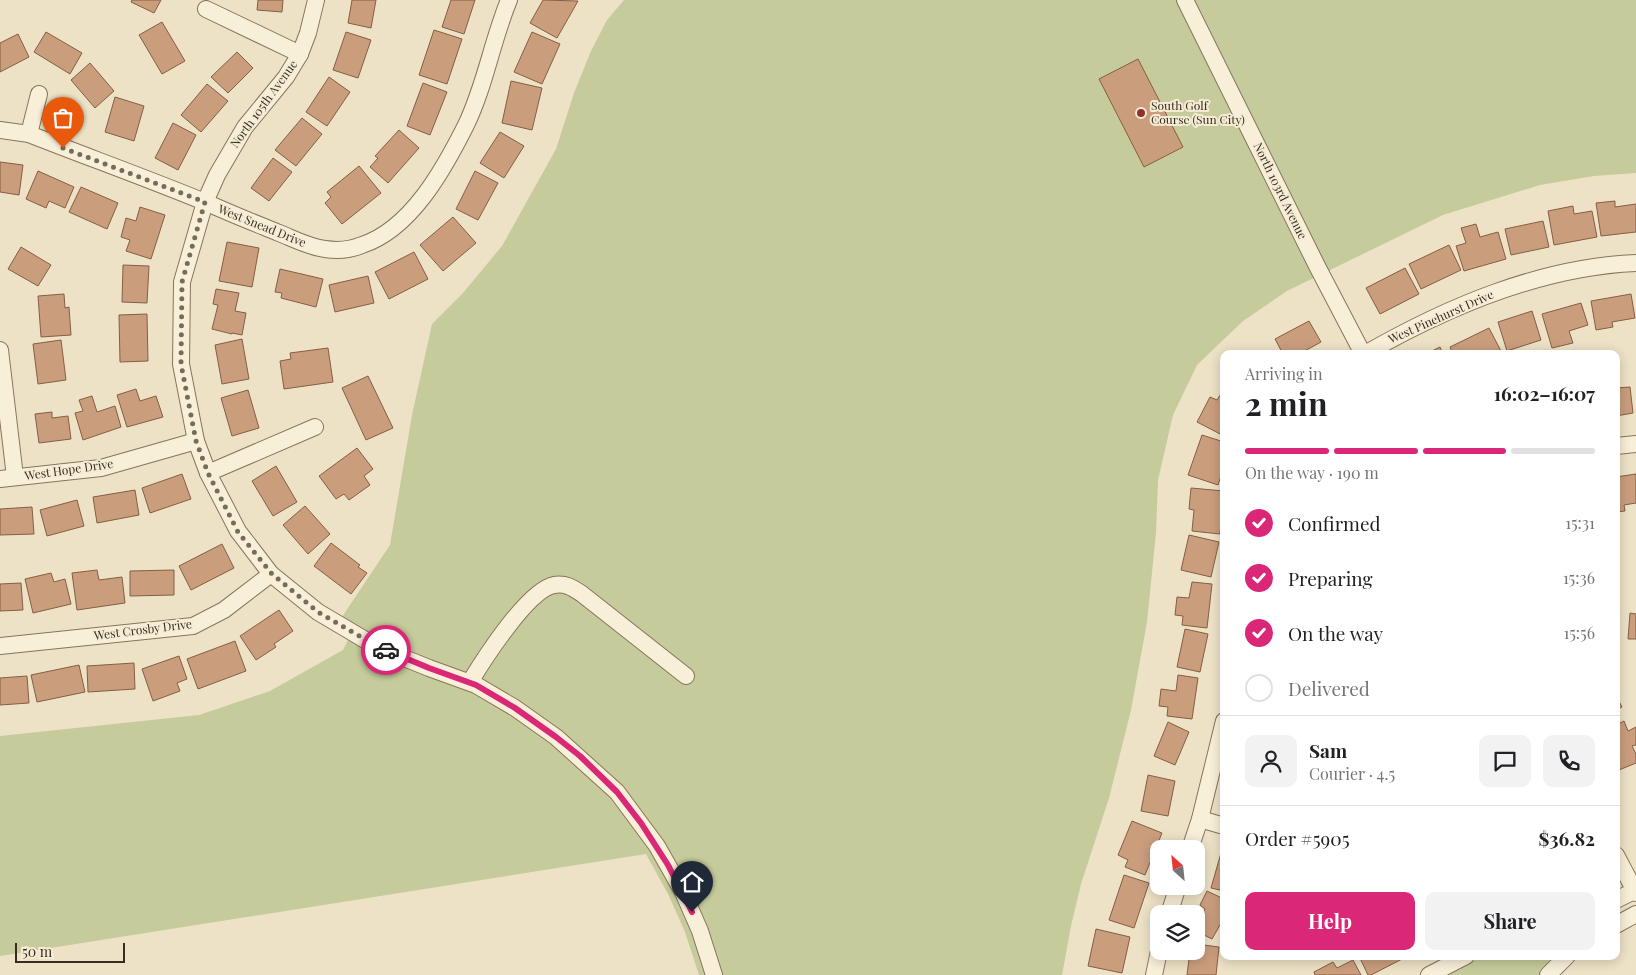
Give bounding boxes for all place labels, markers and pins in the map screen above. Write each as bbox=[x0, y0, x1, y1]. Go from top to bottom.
pin bbox=[42, 97, 84, 148]
place label: South Golf Course (Sun City) bbox=[1151, 97, 1245, 127]
marker: South Golf Course (Sun City) bbox=[1135, 107, 1147, 119]
pin bbox=[671, 861, 713, 912]

